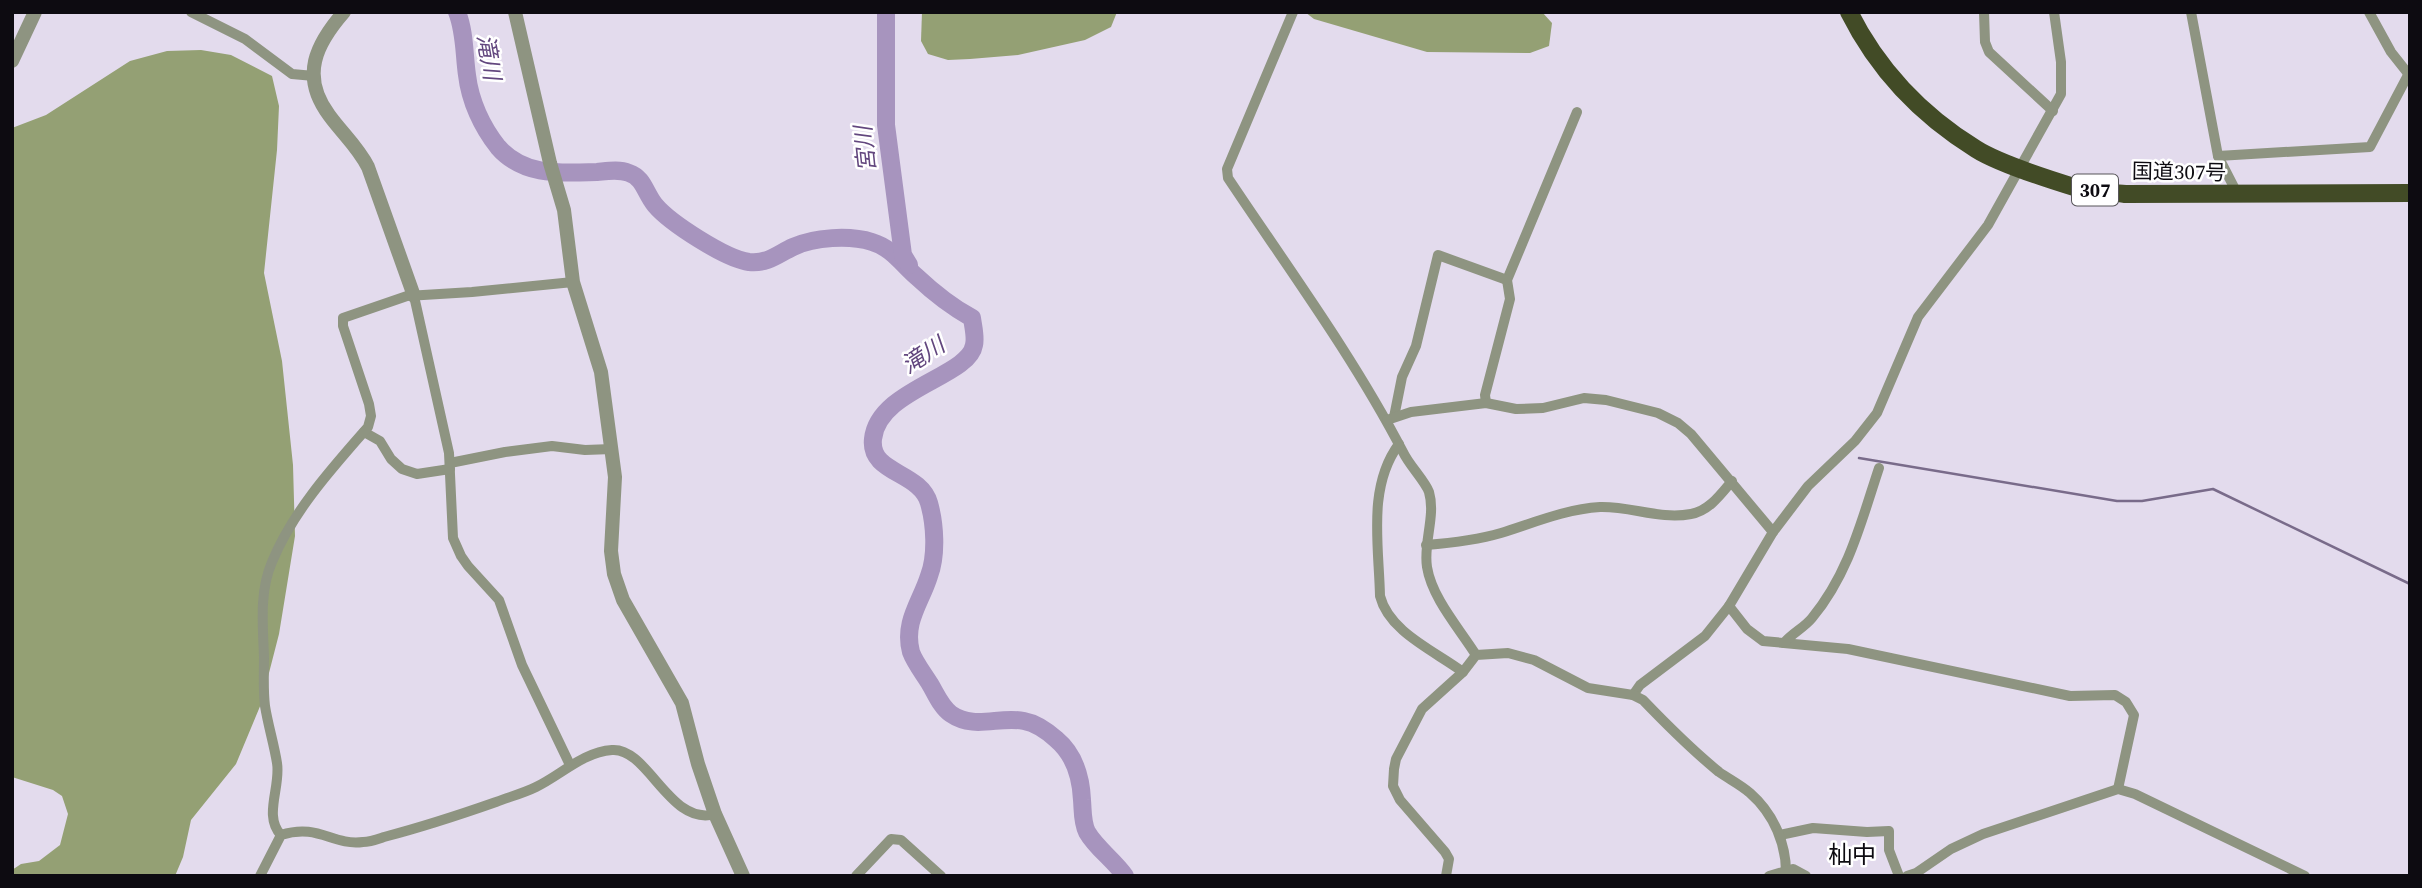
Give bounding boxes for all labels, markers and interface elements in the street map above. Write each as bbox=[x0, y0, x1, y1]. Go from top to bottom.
water label: 滝川 bbox=[469, 32, 509, 85]
water label: 宮川 bbox=[846, 121, 883, 174]
street label: 国道307号 bbox=[2132, 156, 2227, 187]
road number: 307 bbox=[2072, 174, 2118, 206]
water label: 滝川 bbox=[895, 327, 954, 381]
district label: 杣中 bbox=[1828, 838, 1876, 871]

